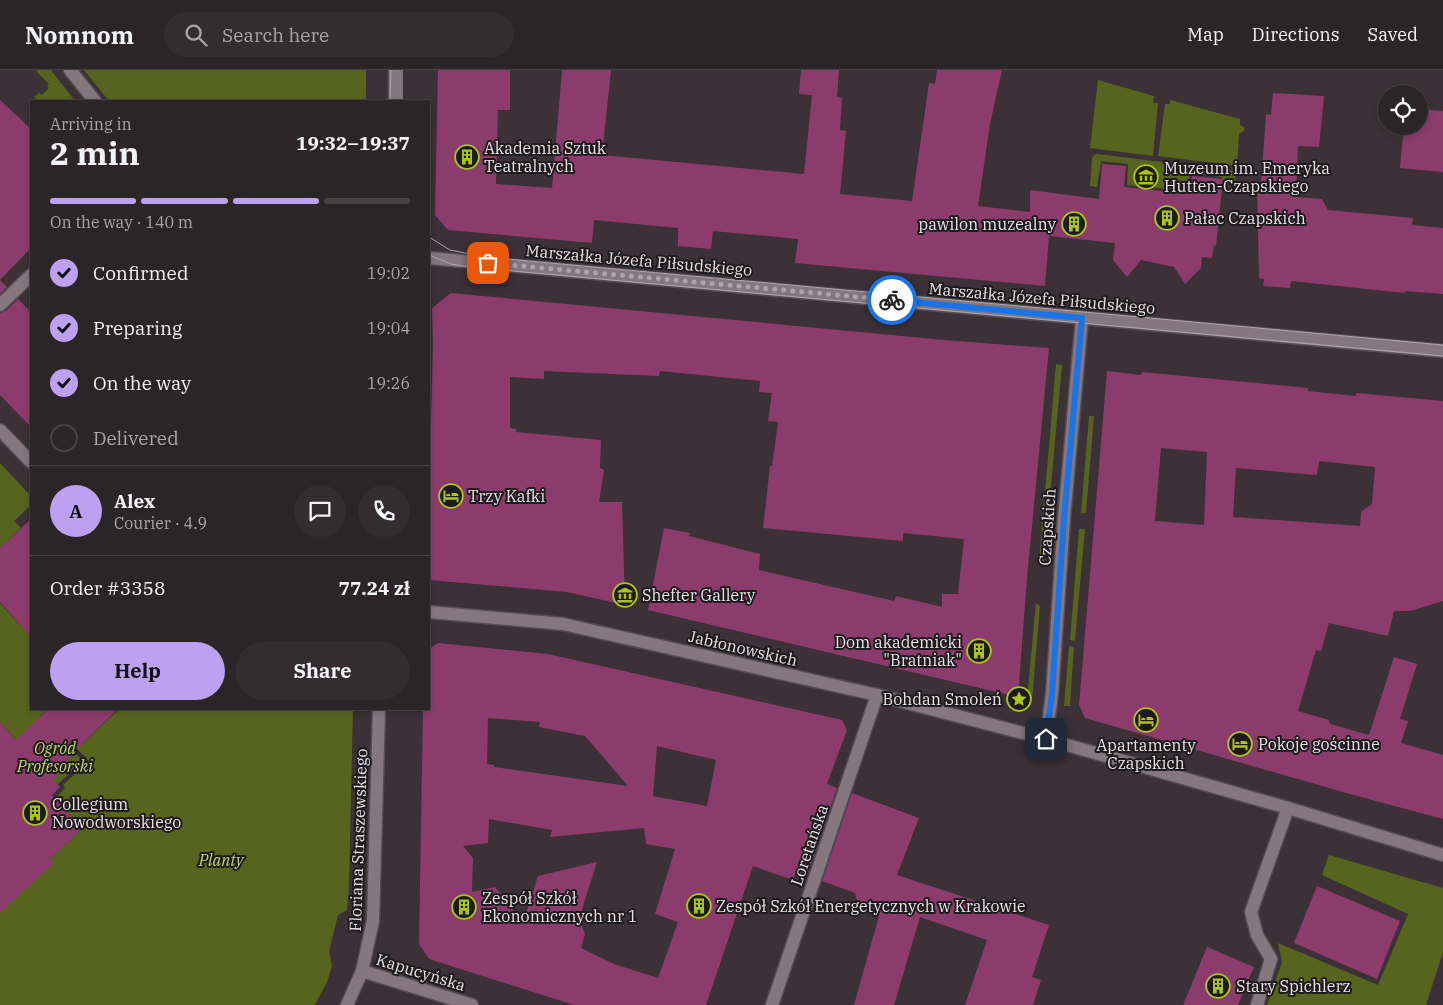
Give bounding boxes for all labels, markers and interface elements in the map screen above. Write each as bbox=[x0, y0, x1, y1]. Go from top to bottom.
search box bbox=[164, 12, 514, 57]
text: Nomnom bbox=[25, 19, 134, 51]
icon: search bbox=[182, 21, 210, 49]
text: Search here bbox=[222, 23, 329, 47]
text: Map bbox=[1187, 23, 1224, 46]
text: Directions bbox=[1252, 23, 1340, 46]
text: Saved bbox=[1368, 23, 1418, 46]
map controls bbox=[1378, 85, 1428, 135]
button: locate bbox=[1378, 85, 1428, 135]
text: Arriving in bbox=[50, 114, 132, 134]
text: 19:32–19:37 bbox=[296, 131, 410, 155]
text: 2 min bbox=[50, 132, 140, 174]
place label: Akademia Sztuk Teatralnych bbox=[484, 138, 607, 176]
building icon: Akademia Sztuk Teatralnych bbox=[454, 144, 480, 170]
place label: Muzeum im. Emeryka Hutten-Czapskiego bbox=[1164, 158, 1330, 196]
museum icon: Muzeum im. Emeryka Hutten-Czapskiego bbox=[1133, 164, 1159, 190]
building icon: Pałac Czapskich bbox=[1154, 205, 1180, 231]
place label: Pałac Czapskich bbox=[1184, 208, 1306, 228]
building icon: pawilon muzealny bbox=[1061, 211, 1087, 237]
text: On the way · 140 m bbox=[50, 212, 193, 232]
place label: pawilon muzealny bbox=[918, 214, 1056, 234]
street label: Marszałka Józefa Piłsudskiego bbox=[525, 240, 753, 280]
pin bbox=[467, 242, 509, 284]
icon: bag bbox=[474, 249, 502, 277]
icon: check bbox=[50, 259, 78, 287]
text: Confirmed bbox=[93, 261, 188, 285]
text: 19:02 bbox=[367, 263, 410, 283]
courier bbox=[867, 275, 917, 325]
street label: Marszałka Józefa Piłsudskiego bbox=[928, 278, 1156, 318]
icon: bike bbox=[878, 286, 906, 314]
icon: check bbox=[50, 314, 78, 342]
text: Preparing bbox=[93, 316, 182, 340]
text: 19:04 bbox=[367, 318, 410, 338]
icon: check bbox=[50, 369, 78, 397]
text: On the way bbox=[93, 371, 191, 395]
text: 19:26 bbox=[367, 373, 410, 393]
text: Delivered bbox=[93, 426, 179, 450]
hotel icon: Trzy Kafki bbox=[438, 483, 464, 509]
button: chat bbox=[294, 485, 346, 537]
button: phone bbox=[358, 485, 410, 537]
place label: Trzy Kafki bbox=[468, 486, 545, 506]
street label: Czapskich bbox=[1034, 488, 1060, 566]
text: Alex bbox=[114, 489, 155, 513]
text: A bbox=[69, 499, 83, 523]
text: Courier · 4.9 bbox=[114, 513, 207, 533]
text: Order #3358 bbox=[50, 576, 165, 600]
text: 77.24 zł bbox=[339, 576, 410, 600]
museum icon: Shefter Gallery bbox=[612, 582, 638, 608]
place label: Shefter Gallery bbox=[642, 585, 756, 605]
street label: Jabłonowskich bbox=[687, 626, 799, 670]
place label: Dom akademicki "Bratniak" bbox=[835, 632, 962, 670]
building icon: Dom akademicki "Bratniak" bbox=[966, 638, 992, 664]
button: Help bbox=[50, 642, 225, 700]
button: Share bbox=[235, 642, 410, 700]
place icon: Bohdan Smoleń bbox=[1006, 686, 1032, 712]
place label: Bohdan Smoleń bbox=[883, 689, 1002, 709]
hotel icon: Apartamenty Czapskich bbox=[1133, 707, 1159, 733]
pin bbox=[1025, 718, 1067, 760]
icon: home bbox=[1032, 725, 1060, 753]
hotel icon: Pokoje gościnne bbox=[1227, 731, 1253, 757]
place label: Pokoje gościnne bbox=[1258, 734, 1380, 754]
place label: Apartamenty Czapskich bbox=[1096, 735, 1196, 773]
park label: Ogród Profesorski bbox=[16, 738, 93, 776]
street label: Floriana Straszewskiego bbox=[345, 748, 371, 932]
place label: Collegium Nowodworskiego bbox=[52, 794, 181, 832]
building icon: Collegium Nowodworskiego bbox=[22, 800, 48, 826]
street label: Loretańska bbox=[786, 801, 832, 888]
park label: Planty bbox=[198, 850, 245, 870]
place label: Zespół Szkół Ekonomicznych nr 1 bbox=[482, 888, 637, 926]
building icon: Zespół Szkół Energetycznych w Krakowie bbox=[686, 893, 712, 919]
building icon: Zespół Szkół Ekonomicznych nr 1 bbox=[451, 894, 477, 920]
place label: Zespół Szkół Energetycznych w Krakowie bbox=[716, 896, 1026, 916]
street label: Kapucyńska bbox=[374, 949, 468, 995]
building icon: Stary Spichlerz bbox=[1205, 973, 1231, 999]
place label: Stary Spichlerz bbox=[1236, 976, 1351, 996]

